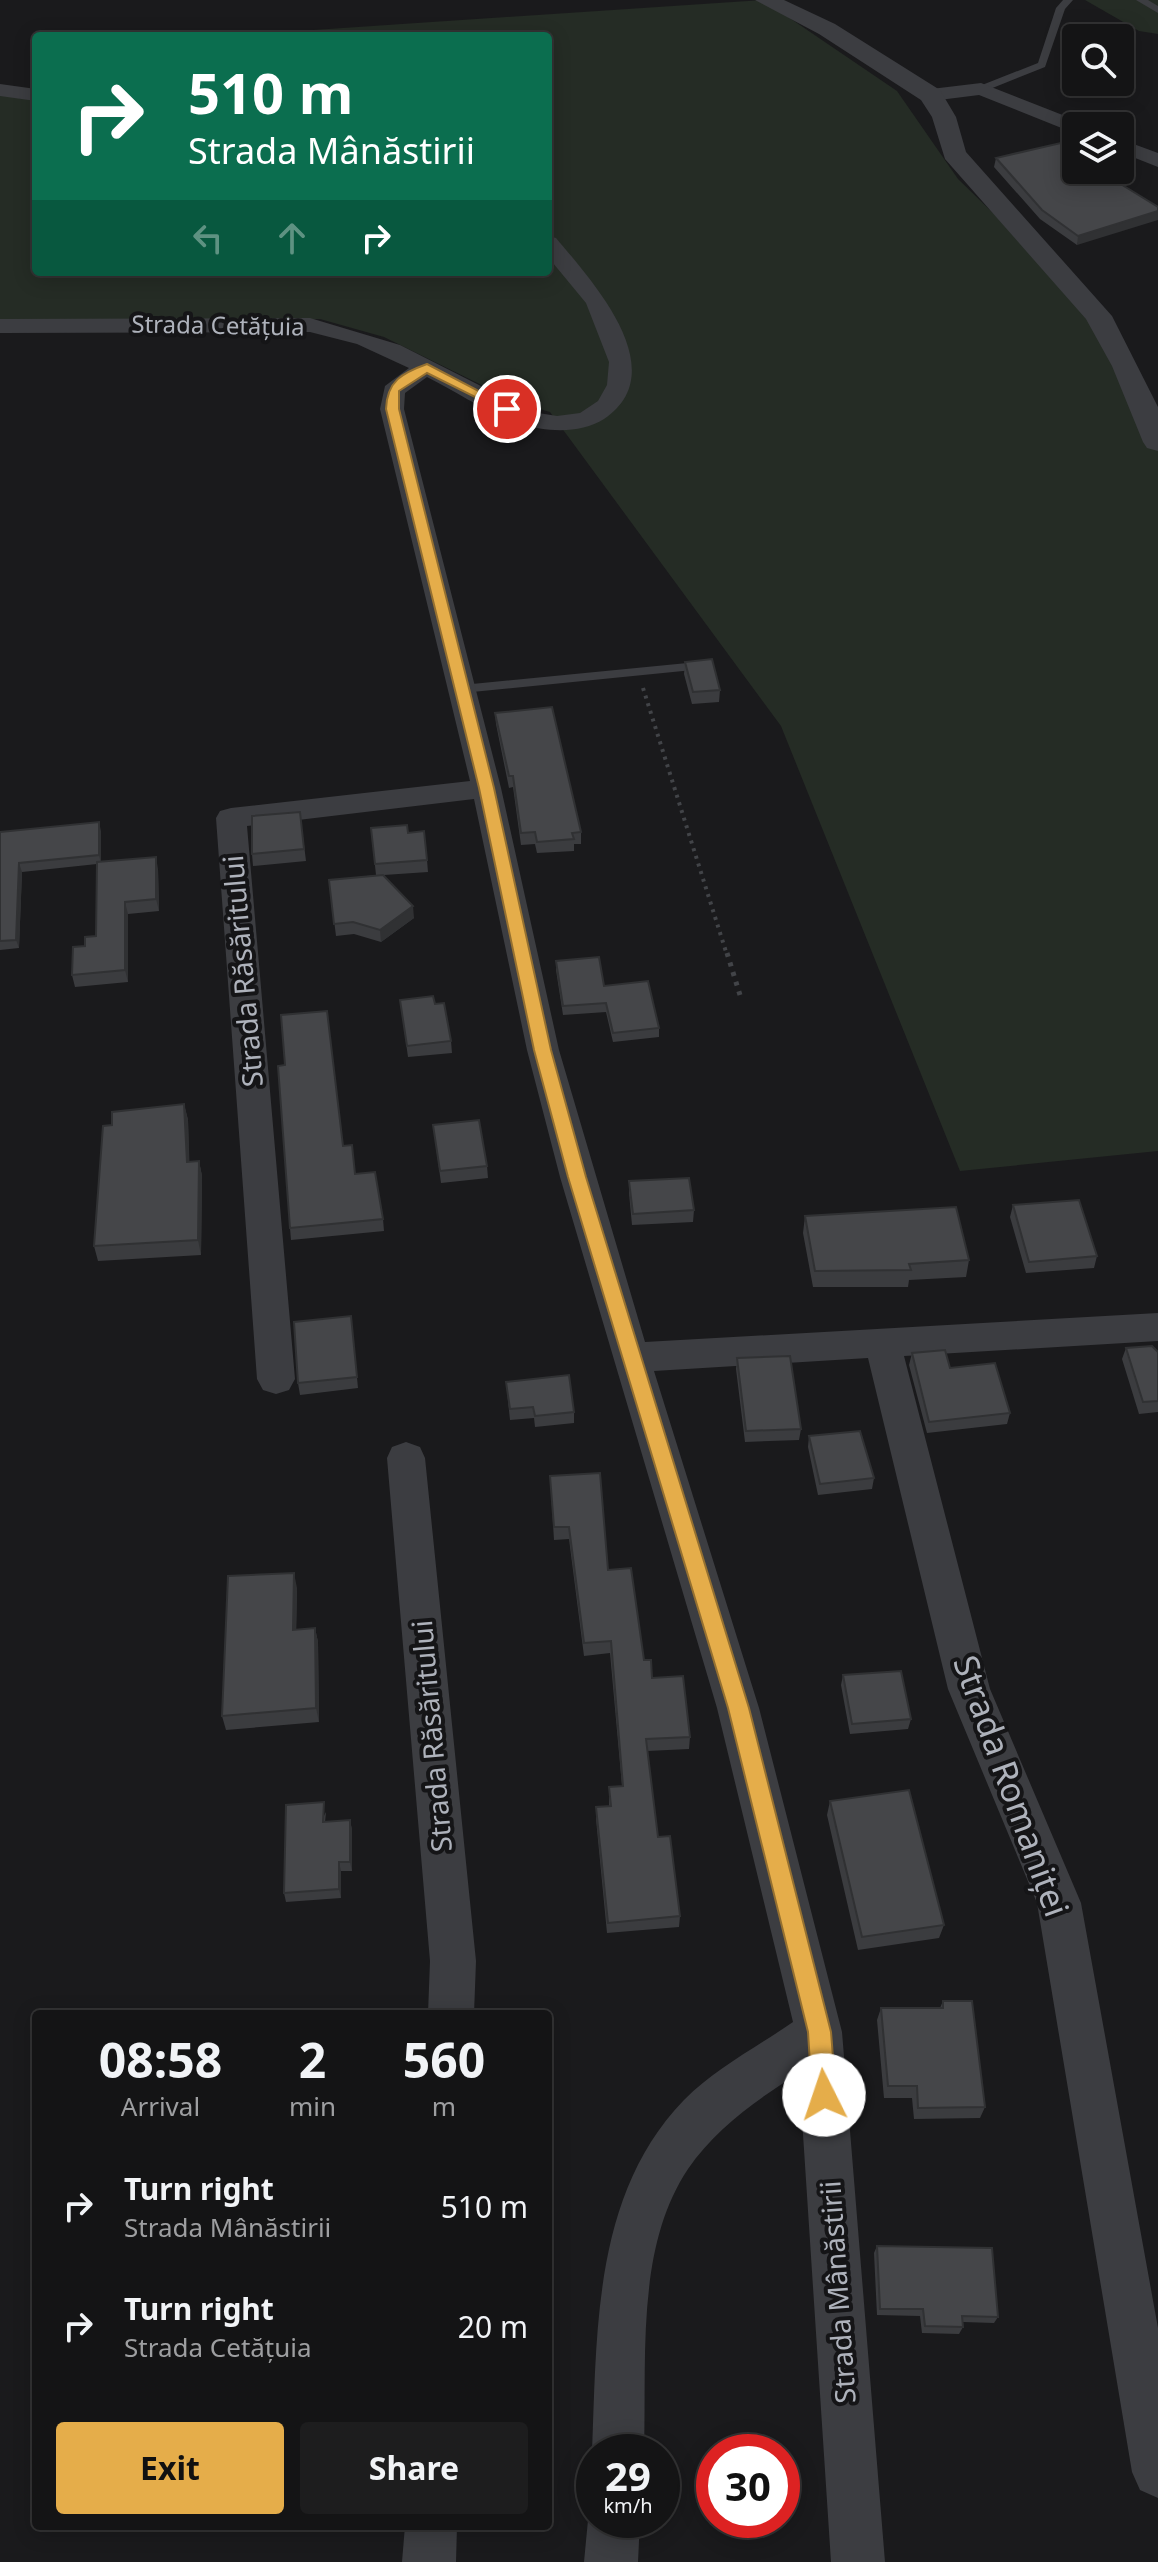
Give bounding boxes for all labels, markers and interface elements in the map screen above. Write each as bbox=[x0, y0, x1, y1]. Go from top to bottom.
map controls bbox=[1062, 24, 1134, 184]
button: search bbox=[1062, 24, 1134, 96]
text: 510 m bbox=[188, 54, 353, 130]
icon: right bbox=[56, 64, 160, 168]
button: layers bbox=[1062, 112, 1134, 184]
text: Strada Mânăstirii bbox=[188, 126, 475, 175]
icon: left bbox=[186, 216, 230, 260]
icon: ahead bbox=[270, 216, 314, 260]
icon: right bbox=[354, 216, 398, 260]
street label: Strada Cetățuia bbox=[131, 306, 305, 343]
pin bbox=[473, 375, 541, 443]
icon: arrive bbox=[485, 387, 529, 431]
street label: Strada Răsăritului bbox=[213, 854, 271, 1089]
street label: Strada Răsăritului bbox=[402, 1619, 460, 1854]
street label: Strada Romaniței bbox=[943, 1649, 1081, 1923]
text: 08:58 bbox=[99, 2027, 222, 2092]
text: 2 bbox=[299, 2027, 326, 2092]
text: 560 bbox=[403, 2027, 485, 2092]
position arrow bbox=[782, 2053, 866, 2137]
text: Arrival bbox=[121, 2088, 200, 2124]
text: min bbox=[289, 2088, 336, 2124]
text: m bbox=[432, 2088, 456, 2124]
text: Turn right bbox=[124, 2168, 274, 2209]
street label: Strada Mânăstirii bbox=[810, 2179, 864, 2405]
icon: right bbox=[56, 2184, 100, 2228]
text: 510 m bbox=[441, 2186, 528, 2227]
text: Strada Mânăstirii bbox=[124, 2209, 331, 2245]
text: Turn right bbox=[124, 2288, 274, 2329]
icon: right bbox=[56, 2304, 100, 2348]
text: 20 m bbox=[458, 2306, 528, 2347]
text: Strada Cetățuia bbox=[124, 2329, 312, 2365]
button: Exit bbox=[56, 2422, 284, 2514]
button: Share bbox=[300, 2422, 528, 2514]
speed limit sign: 30 bbox=[696, 2434, 800, 2538]
text: 29 bbox=[605, 2448, 651, 2503]
text: km/h bbox=[603, 2492, 653, 2519]

